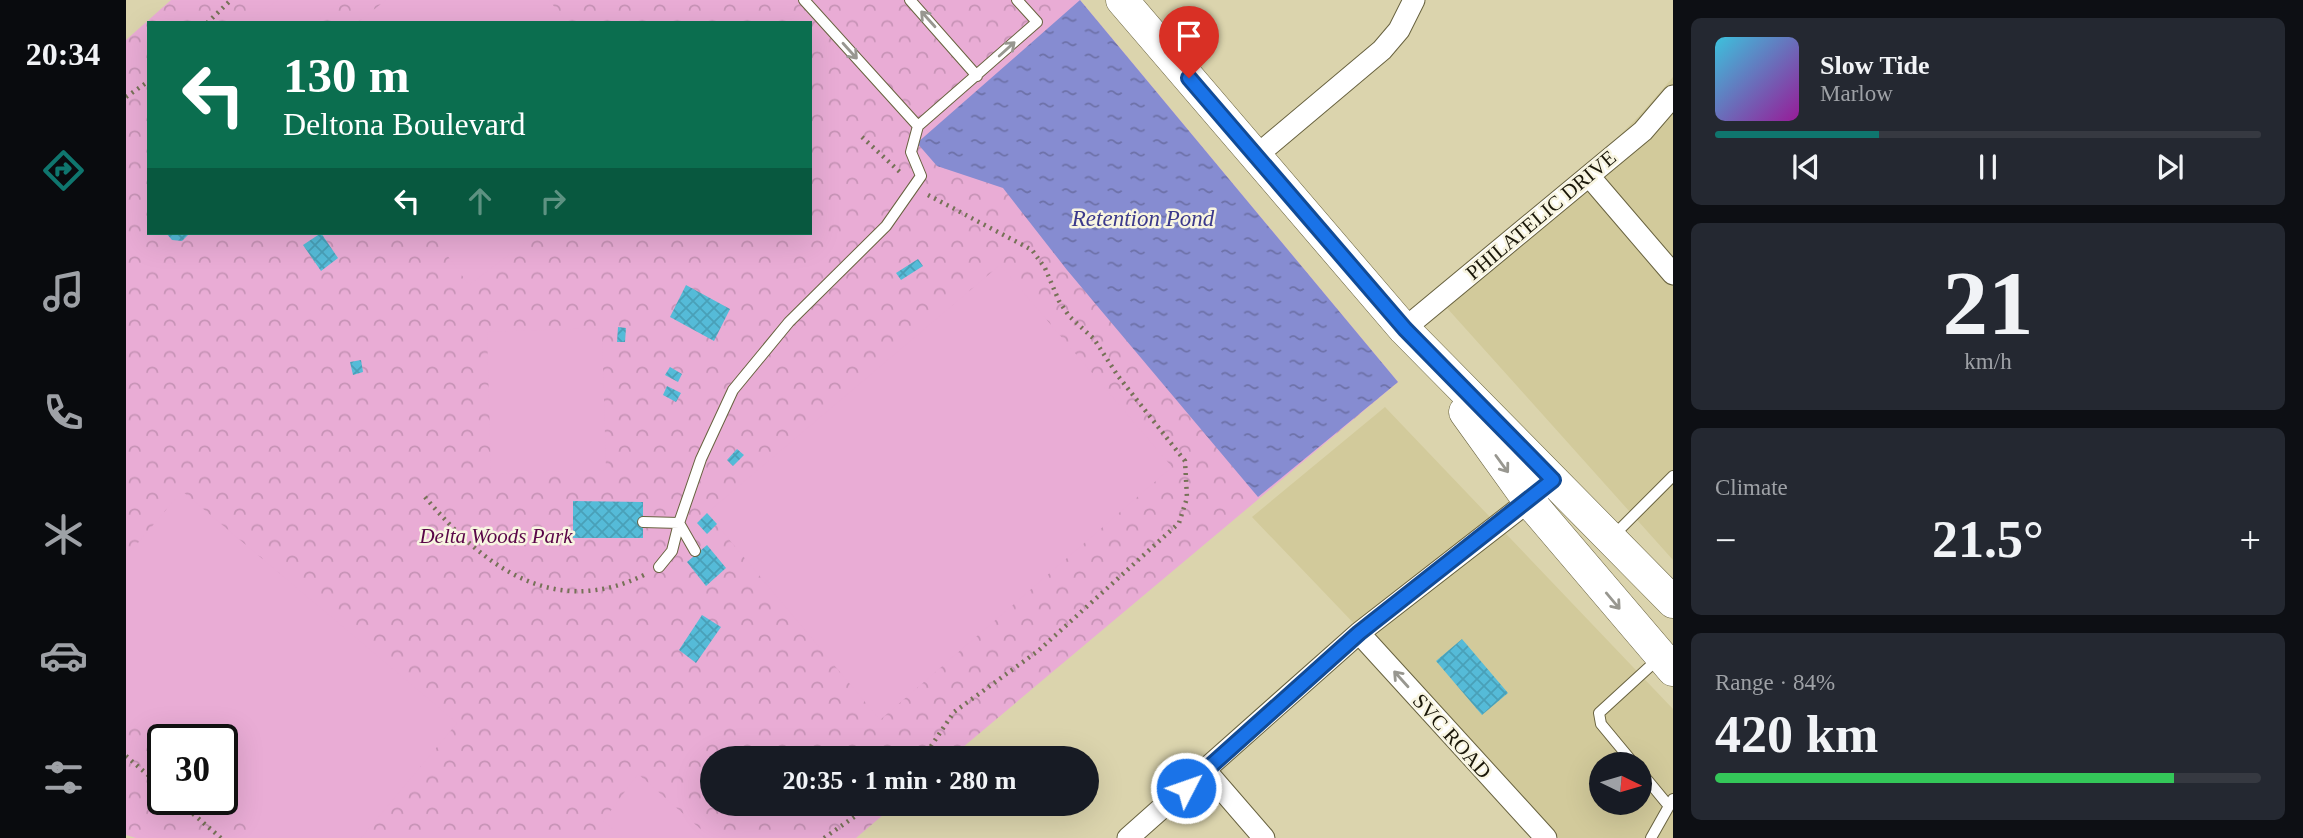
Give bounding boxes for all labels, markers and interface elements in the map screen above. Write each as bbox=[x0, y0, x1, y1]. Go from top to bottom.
pin bbox=[1159, 6, 1219, 78]
one-way arrow bbox=[920, 11, 936, 29]
icon: arrive bbox=[1170, 17, 1208, 55]
text: 20:34 bbox=[26, 36, 100, 72]
one-way arrow bbox=[841, 41, 857, 59]
one-way arrow bbox=[998, 41, 1016, 57]
text: 130 m bbox=[283, 48, 410, 103]
icon: left bbox=[168, 49, 259, 140]
text: Slow Tide bbox=[1820, 51, 1930, 80]
text: Marlow bbox=[1820, 81, 1893, 106]
text: Deltona Boulevard bbox=[283, 106, 526, 142]
street label: PHILATELIC DRIVE bbox=[1461, 145, 1621, 285]
icon: directions bbox=[39, 146, 88, 195]
icon: previous bbox=[1787, 148, 1825, 186]
icon: pause bbox=[1969, 148, 2007, 186]
icon: next bbox=[2151, 148, 2189, 186]
icon: left bbox=[388, 182, 426, 220]
icon: ahead bbox=[461, 182, 499, 220]
icon: right bbox=[534, 182, 572, 220]
water label: Retention Pond bbox=[1071, 206, 1215, 231]
text: 21 bbox=[1943, 253, 2034, 354]
icon: music bbox=[39, 267, 88, 316]
text: km/h bbox=[1964, 349, 2012, 374]
icon: phone bbox=[39, 388, 88, 437]
one-way arrow bbox=[1495, 454, 1509, 473]
text: Climate bbox=[1715, 475, 1788, 500]
icon: climate bbox=[39, 510, 88, 559]
text: 21.5° bbox=[1932, 511, 2044, 568]
text: − bbox=[1715, 519, 1736, 561]
text: + bbox=[2240, 519, 2261, 561]
park label: Delta Woods Park bbox=[418, 524, 573, 548]
one-way arrow bbox=[1605, 592, 1621, 610]
icon: car bbox=[39, 631, 88, 680]
text: Range · 84% bbox=[1715, 670, 1835, 695]
one-way arrow bbox=[1392, 671, 1409, 688]
street label: SVC ROAD bbox=[1408, 689, 1496, 783]
text: 420 km bbox=[1715, 706, 1878, 763]
speed limit sign: 30 bbox=[147, 724, 238, 815]
position arrow bbox=[1149, 751, 1223, 825]
north arrow bbox=[1589, 752, 1652, 816]
map controls bbox=[1589, 752, 1652, 815]
icon: filters bbox=[39, 753, 88, 802]
text: 20:35 · 1 min · 280 m bbox=[783, 766, 1017, 795]

